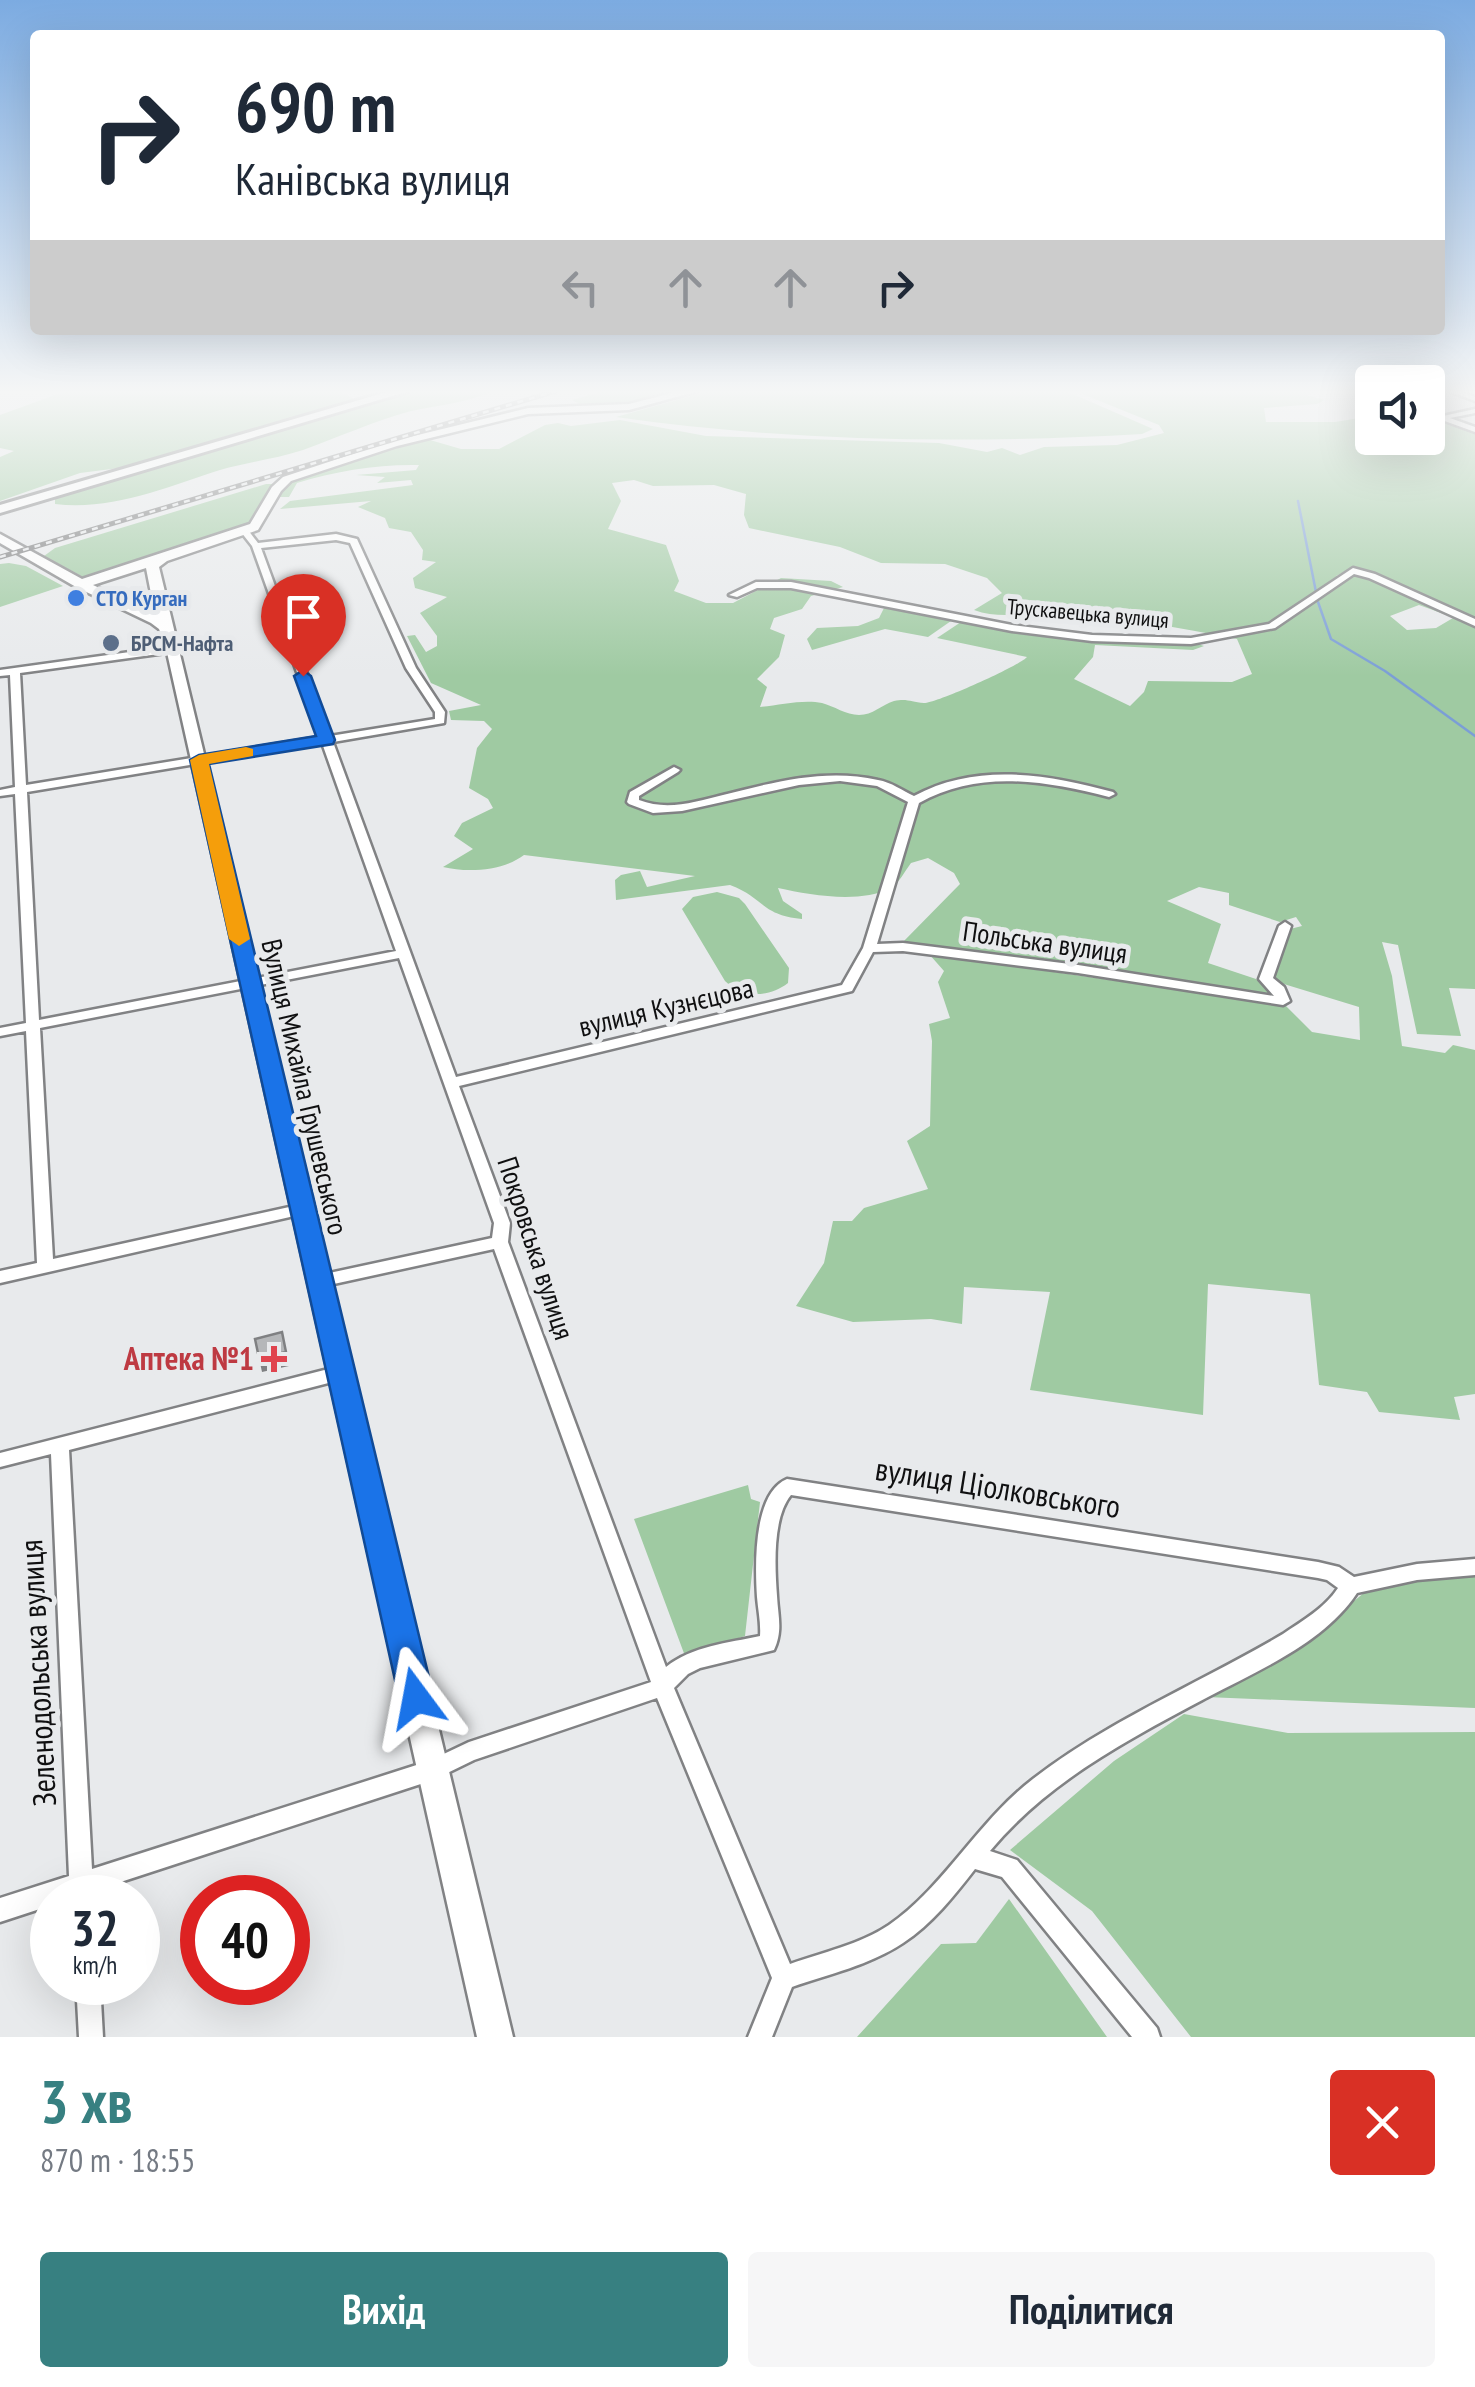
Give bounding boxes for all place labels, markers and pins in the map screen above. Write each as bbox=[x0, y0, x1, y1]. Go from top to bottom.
pin bbox=[261, 574, 346, 677]
place label: СТО Курган bbox=[96, 584, 187, 612]
marker: СТО Курган bbox=[65, 587, 87, 609]
place label: БРСМ-Нафта bbox=[131, 629, 233, 657]
marker: БРСМ-Нафта bbox=[100, 632, 122, 654]
place label: Аптека №1 bbox=[123, 1337, 254, 1379]
marker: Аптека №1 bbox=[263, 1348, 285, 1370]

